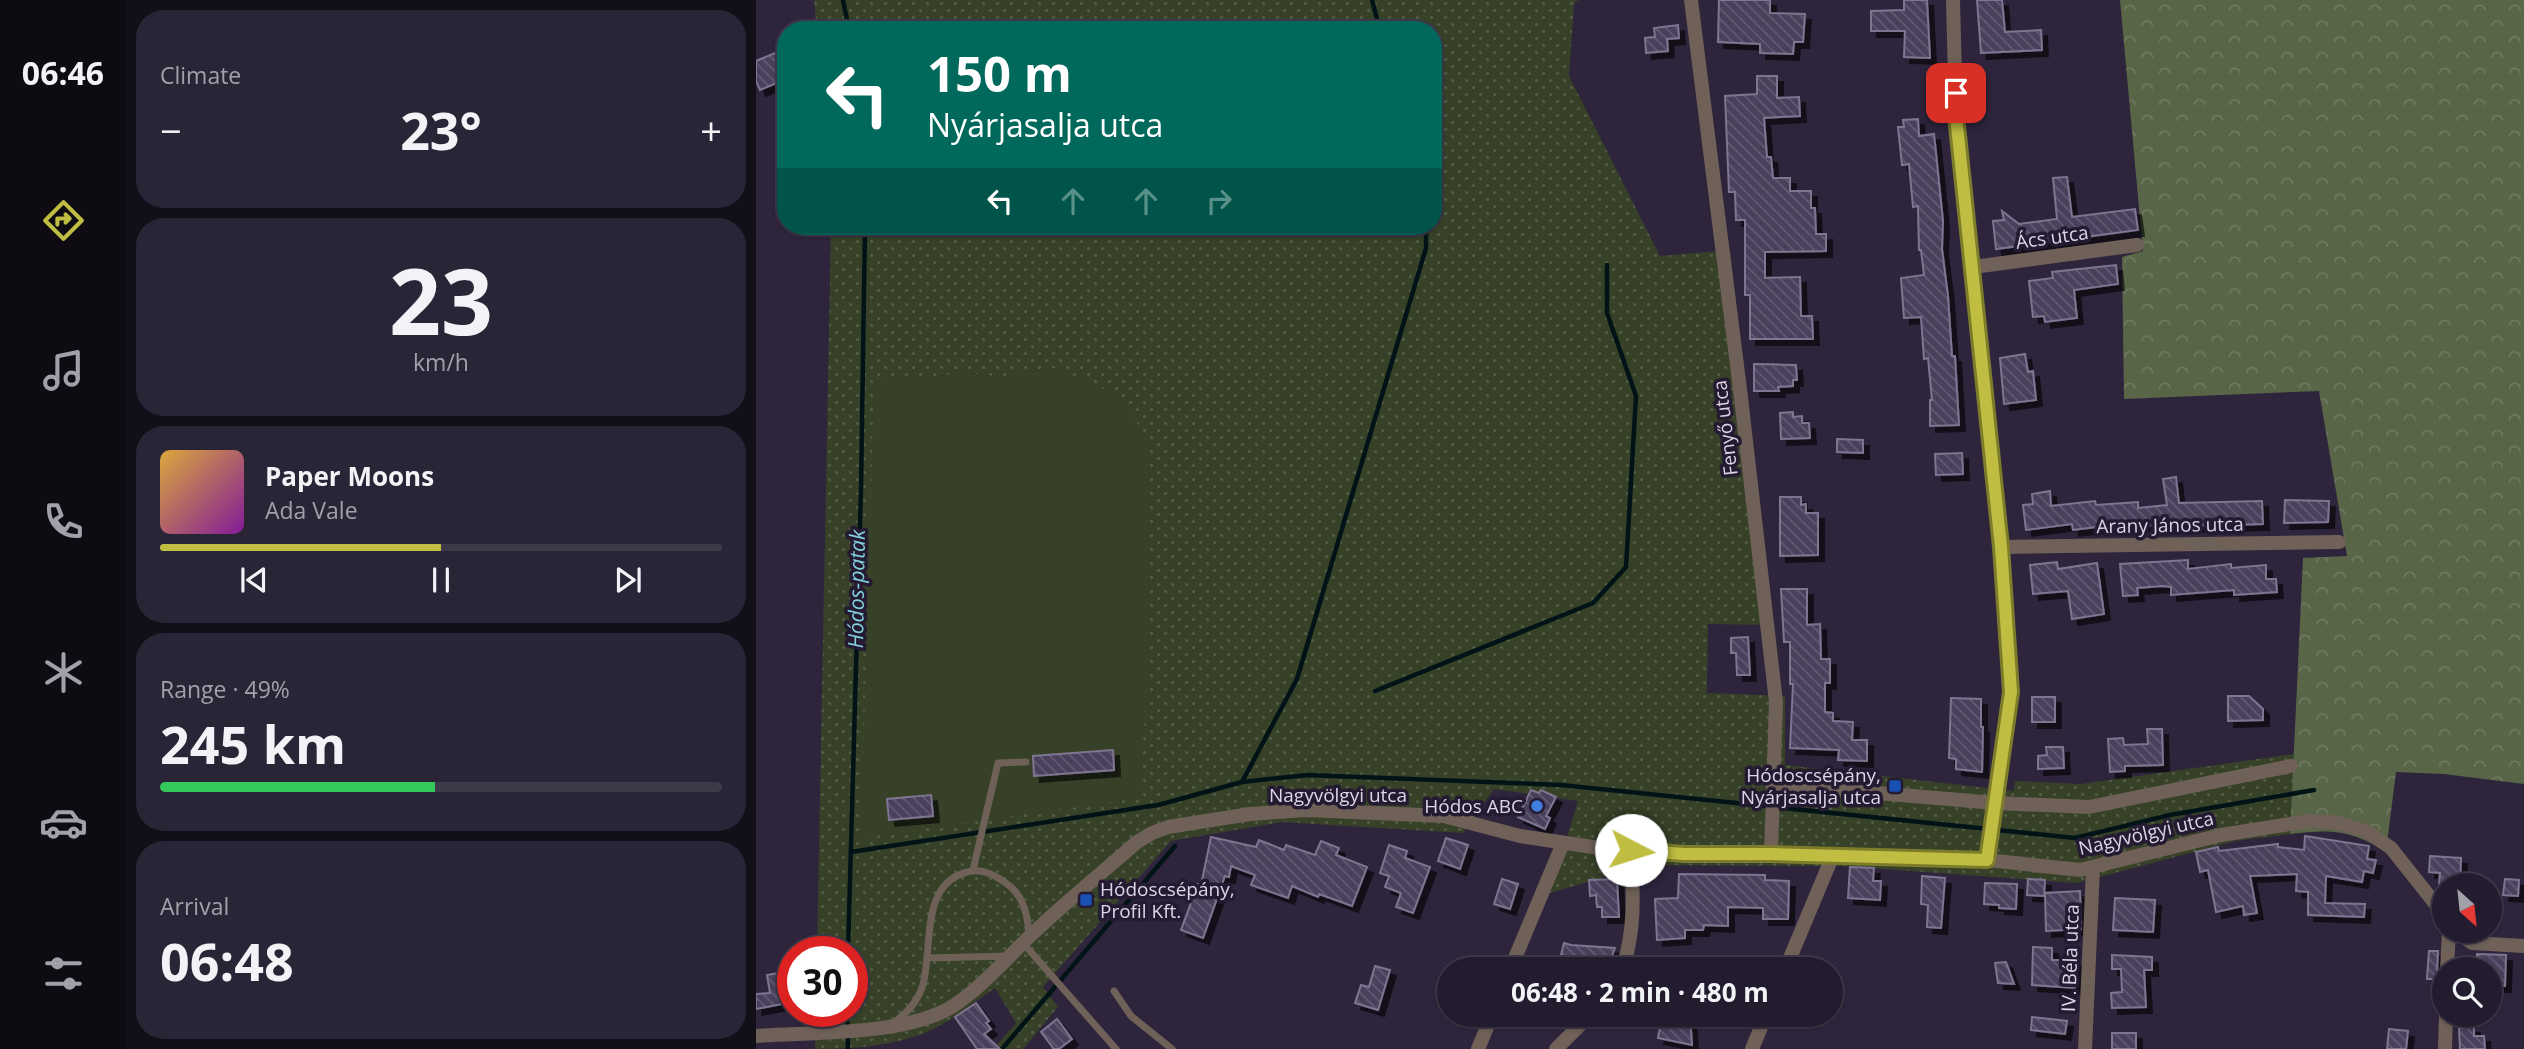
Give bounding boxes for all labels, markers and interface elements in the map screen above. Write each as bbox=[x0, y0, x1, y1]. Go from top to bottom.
text: 150 m bbox=[927, 40, 1072, 106]
icon: left bbox=[812, 49, 903, 140]
text: 06:46 bbox=[22, 51, 104, 94]
text: Climate bbox=[160, 59, 241, 91]
pin bbox=[1926, 63, 1986, 123]
icon: arrive bbox=[1937, 74, 1975, 112]
text: 23° bbox=[400, 94, 482, 165]
text: Nyárjasalja utca bbox=[927, 103, 1163, 146]
text: − bbox=[160, 104, 182, 156]
text: + bbox=[700, 104, 722, 156]
icon: left bbox=[981, 182, 1019, 220]
icon: ahead bbox=[1054, 182, 1092, 220]
icon: ahead bbox=[1127, 182, 1165, 220]
icon: right bbox=[1200, 182, 1238, 220]
icon: directions bbox=[39, 196, 88, 245]
street label: Ács utca bbox=[2014, 219, 2090, 255]
text: 23 bbox=[389, 238, 493, 362]
icon: music bbox=[39, 346, 88, 395]
text: km/h bbox=[413, 346, 469, 378]
street label: Fenyő utca bbox=[1706, 379, 1744, 477]
text: Paper Moons bbox=[265, 458, 434, 494]
text: Ada Vale bbox=[265, 494, 358, 526]
icon: phone bbox=[39, 497, 88, 546]
street label: Arany János utca bbox=[2096, 511, 2244, 539]
water label: Hódos-patak bbox=[841, 529, 871, 649]
icon: previous bbox=[235, 561, 273, 599]
icon: pause bbox=[422, 561, 460, 599]
icon: next bbox=[609, 561, 647, 599]
icon: climate bbox=[39, 648, 88, 697]
text: Range · 49% bbox=[160, 673, 290, 705]
text: 245 km bbox=[160, 708, 346, 779]
place label: Hódoscsépány, Nyárjasalja utca bbox=[1741, 762, 1881, 810]
marker: Hódoscsépány, Nyárjasalja utca bbox=[1887, 778, 1903, 794]
street label: Nagyvölgyi utca bbox=[1269, 782, 1407, 808]
place label: Hódos ABC bbox=[1424, 793, 1523, 819]
icon: car bbox=[39, 798, 88, 847]
marker: Hódos ABC bbox=[1529, 798, 1545, 814]
street label: Nagyvölgyi utca bbox=[2076, 805, 2216, 861]
position arrow bbox=[1594, 813, 1668, 887]
north arrow bbox=[2432, 873, 2502, 943]
map controls bbox=[2432, 873, 2502, 1027]
place label: Hódoscsépány, Profil Kft. bbox=[1100, 876, 1235, 924]
text: Arrival bbox=[160, 890, 229, 922]
marker: Hódoscsépány, Profil Kft. bbox=[1078, 892, 1094, 908]
street label: IV. Béla utca bbox=[2055, 904, 2085, 1012]
text: 06:48 bbox=[160, 925, 294, 996]
speed limit sign: 30 bbox=[777, 936, 868, 1027]
icon: filters bbox=[39, 949, 88, 998]
button: search bbox=[2432, 957, 2502, 1027]
text: 06:48 · 2 min · 480 m bbox=[1511, 974, 1769, 1010]

